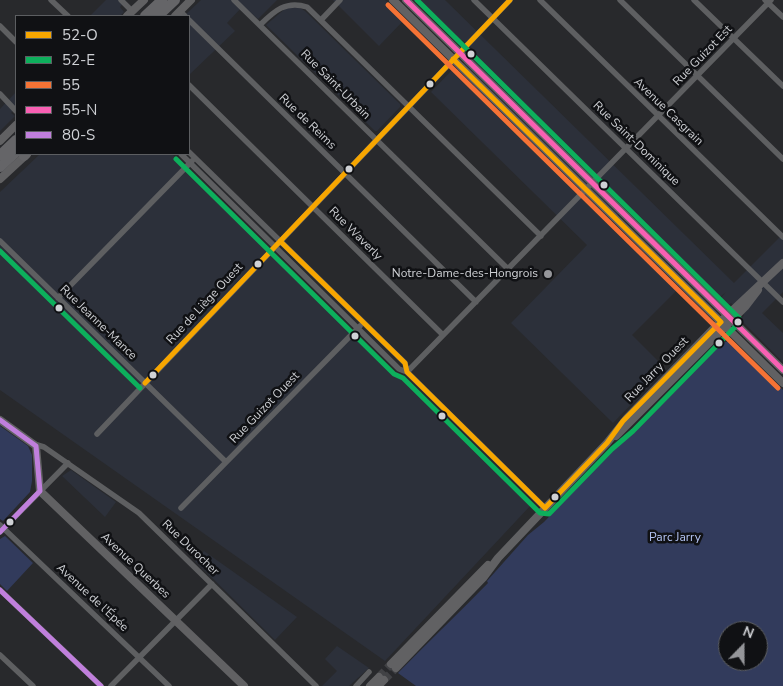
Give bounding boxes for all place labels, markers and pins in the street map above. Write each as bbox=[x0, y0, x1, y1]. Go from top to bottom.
unlabelled marker bbox=[466, 49, 476, 59]
unlabelled marker bbox=[425, 79, 435, 89]
unlabelled marker bbox=[344, 164, 354, 174]
unlabelled marker bbox=[599, 180, 609, 190]
unlabelled marker bbox=[253, 259, 263, 269]
place label: Notre-Dame-des-Hongrois bbox=[392, 267, 538, 281]
marker: Notre-Dame-des-Hongrois bbox=[542, 268, 554, 280]
unlabelled marker bbox=[54, 303, 64, 313]
unlabelled marker bbox=[733, 317, 743, 327]
unlabelled marker bbox=[350, 331, 360, 341]
unlabelled marker bbox=[714, 338, 724, 348]
unlabelled marker bbox=[148, 370, 158, 380]
unlabelled marker bbox=[437, 411, 447, 421]
unlabelled marker bbox=[550, 492, 560, 502]
unlabelled marker bbox=[5, 517, 15, 527]

